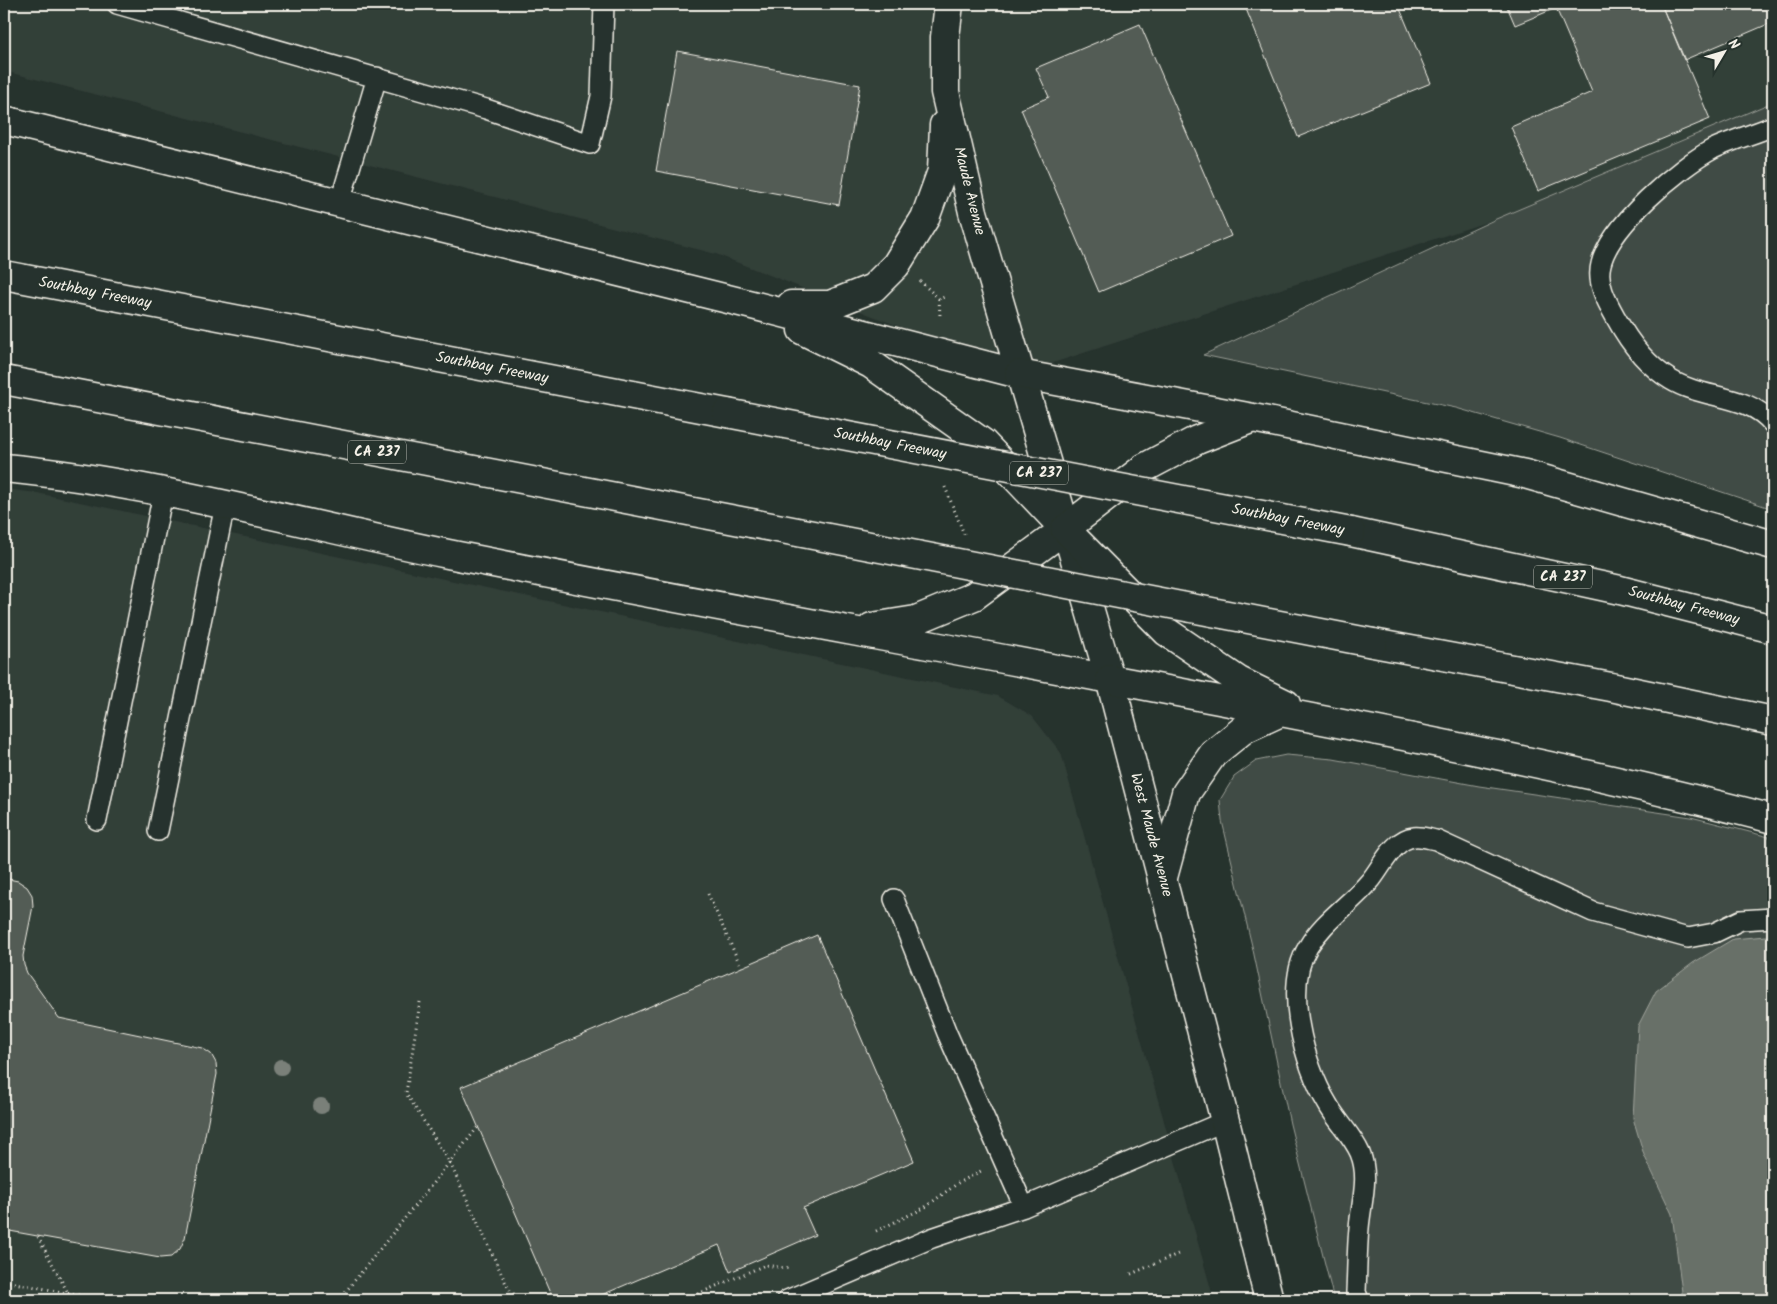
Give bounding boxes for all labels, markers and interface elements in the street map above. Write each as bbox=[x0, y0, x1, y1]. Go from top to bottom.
north arrow bbox=[1700, 28, 1750, 78]
text: N bbox=[1722, 34, 1745, 55]
street label: Maude Avenue bbox=[946, 144, 992, 238]
street label: Southbay Freeway bbox=[37, 270, 154, 316]
street label: Southbay Freeway bbox=[434, 345, 551, 391]
street label: Southbay Freeway bbox=[832, 421, 949, 467]
road number: CA 237 bbox=[348, 441, 406, 464]
road number: CA 237 bbox=[1010, 462, 1068, 484]
street label: Southbay Freeway bbox=[1230, 497, 1347, 543]
road number: CA 237 bbox=[1534, 566, 1592, 588]
street label: Southbay Freeway bbox=[1626, 580, 1743, 633]
street label: West Maude Avenue bbox=[1123, 770, 1179, 900]

